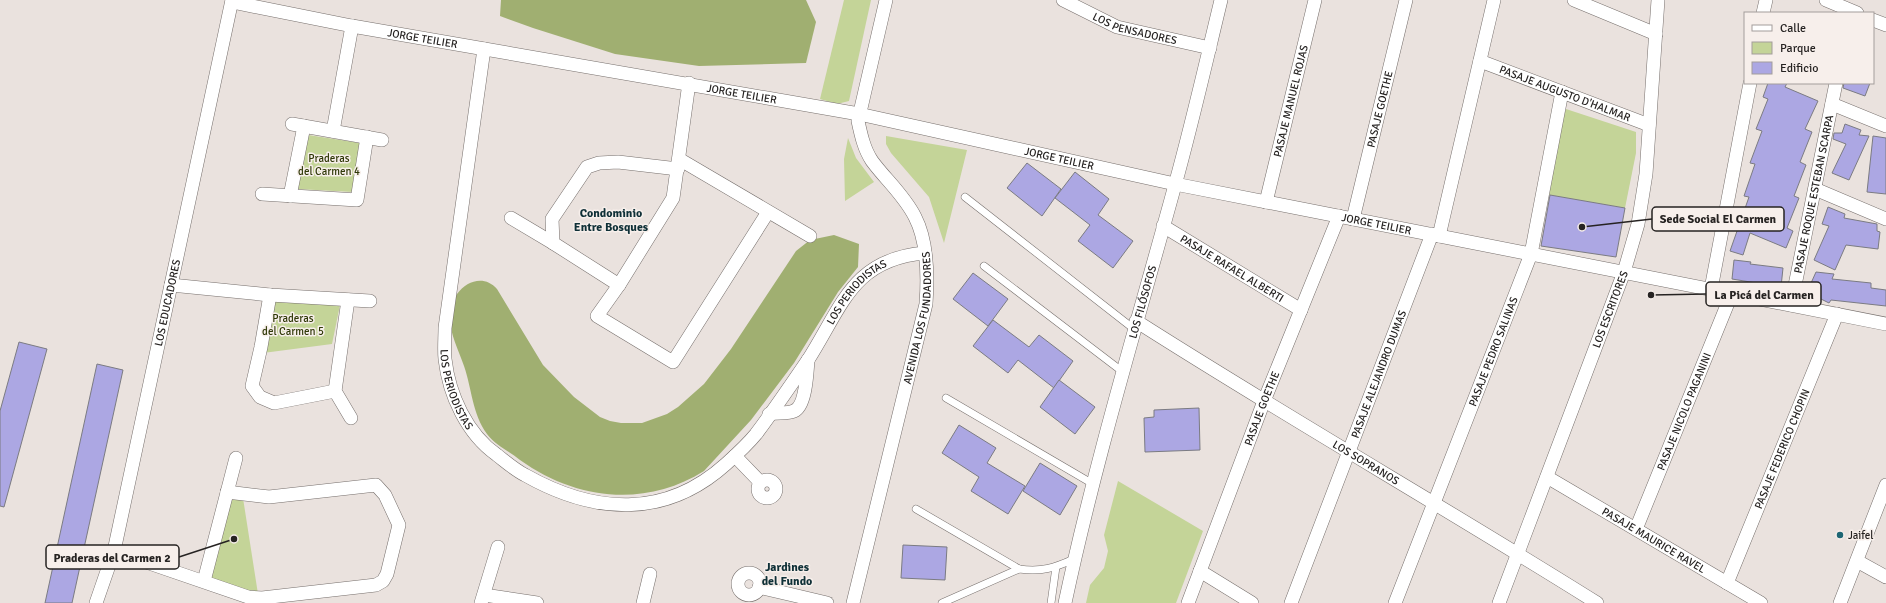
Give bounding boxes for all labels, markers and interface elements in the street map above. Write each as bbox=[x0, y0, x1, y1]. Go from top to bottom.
street label: LOS PENSADORES bbox=[1091, 10, 1178, 47]
legend bbox=[1744, 12, 1874, 84]
text: Calle bbox=[1780, 21, 1806, 36]
street label: JORGE TEILIER bbox=[386, 26, 459, 51]
text: Parque bbox=[1780, 41, 1816, 56]
street label: PASAJE MANUEL ROJAS bbox=[1271, 44, 1311, 158]
text: Edificio bbox=[1780, 61, 1818, 76]
street label: PASAJE AUGUSTO D'HALMAR bbox=[1497, 63, 1633, 125]
street label: PASAJE GOETHE bbox=[1365, 70, 1396, 149]
street label: JORGE TEILIER bbox=[706, 82, 778, 107]
street label: PASAJE ROQUE ESTEBAN SCARPA bbox=[1792, 114, 1836, 275]
street label: JORGE TEILIER bbox=[1023, 145, 1095, 173]
park label: Praderas del Carmen 4 bbox=[298, 152, 360, 178]
district label: Condominio Entre Bosques bbox=[574, 206, 649, 235]
callout: Sede Social El Carmen bbox=[1652, 207, 1784, 231]
street label: JORGE TEILIER bbox=[1340, 211, 1413, 237]
text: Sede Social El Carmen bbox=[1660, 212, 1777, 227]
street label: PASAJE RAFAEL ALBERTI bbox=[1178, 232, 1286, 305]
street label: AVENIDA LOS FUNDADORES bbox=[901, 251, 934, 385]
street label: LOS PERIODISTAS bbox=[824, 257, 889, 327]
street label: LOS EDUCADORES bbox=[152, 258, 183, 347]
street label: LOS FILÓSOFOS bbox=[1126, 264, 1159, 340]
street label: LOS ESCRITORES bbox=[1590, 269, 1631, 350]
callout: La Picá del Carmen bbox=[1706, 282, 1821, 306]
text: La Picá del Carmen bbox=[1714, 288, 1814, 303]
street label: PASAJE PEDRO SALINAS bbox=[1466, 295, 1521, 408]
street label: PASAJE ALEJANDRO DUMAS bbox=[1349, 308, 1409, 440]
park label: Praderas del Carmen 5 bbox=[262, 312, 324, 338]
street label: LOS PERIODISTAS bbox=[438, 349, 476, 432]
street label: PASAJE NICOLO PAGANINI bbox=[1655, 351, 1714, 472]
street label: PASAJE GOETHE bbox=[1242, 370, 1282, 448]
street label: PASAJE FEDERICO CHOPIN bbox=[1752, 387, 1813, 511]
street label: LOS SOPRANOS bbox=[1330, 438, 1401, 488]
street label: PASAJE MAURICE RAVEL bbox=[1600, 505, 1708, 576]
place label: Jaifel bbox=[1848, 529, 1873, 542]
marker: Jaifel bbox=[1835, 530, 1845, 540]
callout: Praderas del Carmen 2 bbox=[46, 545, 179, 569]
text: Praderas del Carmen 2 bbox=[53, 551, 171, 566]
district label: Jardines del Fundo bbox=[762, 560, 812, 589]

